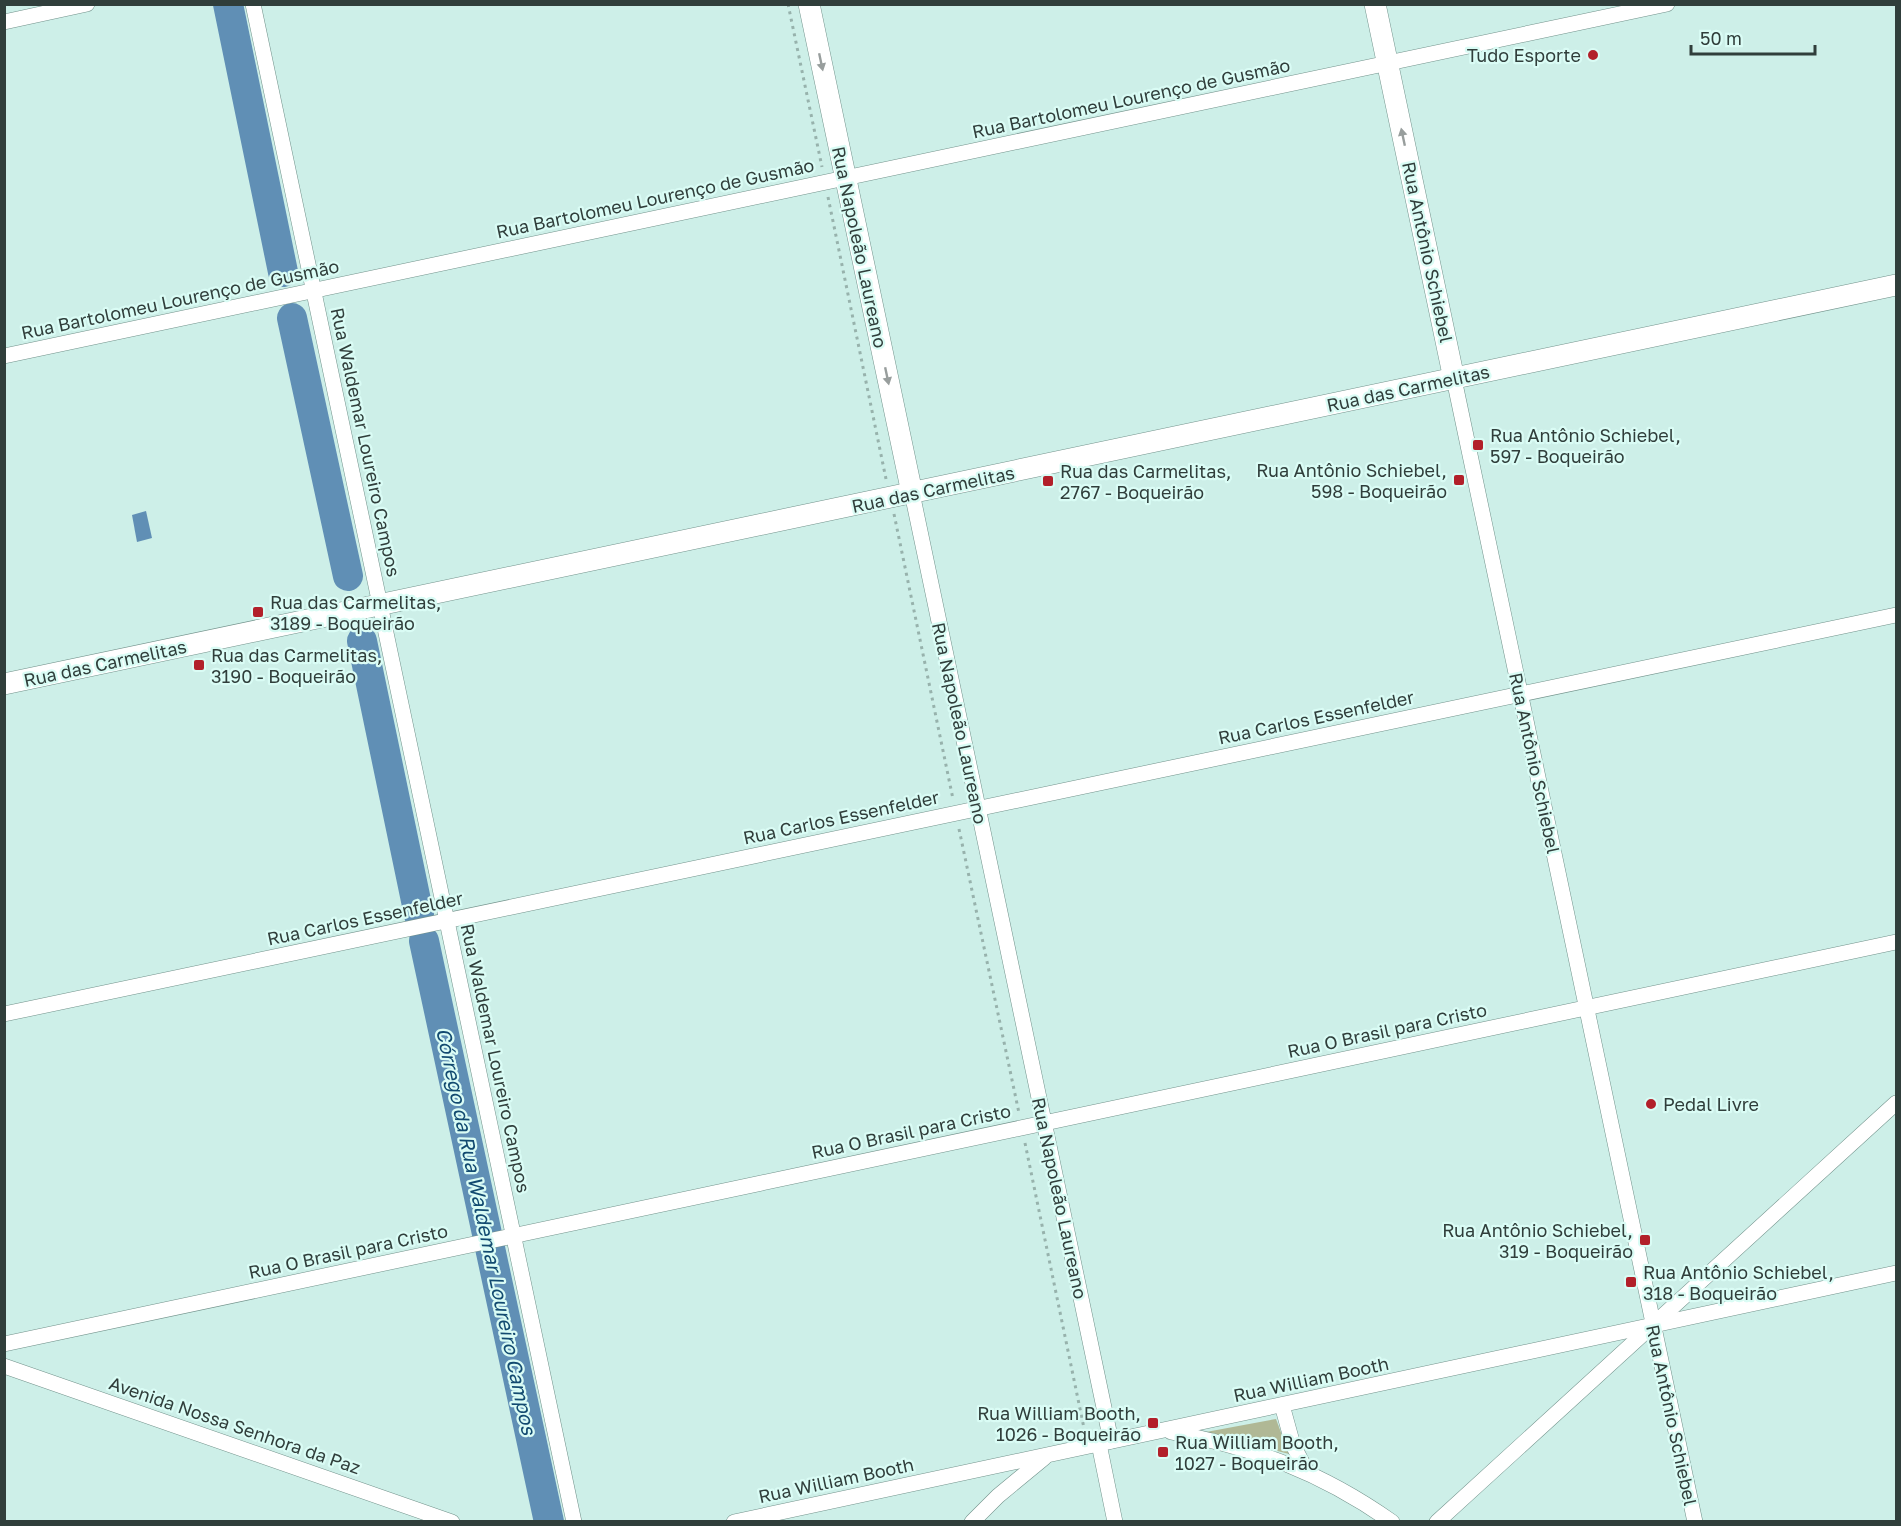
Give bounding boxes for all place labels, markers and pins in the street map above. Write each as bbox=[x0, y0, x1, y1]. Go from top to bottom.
place label: Tudo Esporte bbox=[1467, 44, 1581, 66]
marker: Tudo Esporte bbox=[1586, 48, 1600, 62]
place label: Rua Antônio Schiebel, 597 - Boqueirão bbox=[1490, 424, 1681, 467]
marker: Rua Antônio Schiebel, 597 - Boqueirão bbox=[1471, 438, 1485, 452]
place label: Rua Antônio Schiebel, 598 - Boqueirão bbox=[1256, 459, 1447, 502]
place label: Rua das Carmelitas, 2767 - Boqueirão bbox=[1060, 460, 1231, 503]
marker: Rua Antônio Schiebel, 598 - Boqueirão bbox=[1452, 473, 1466, 487]
marker: Rua das Carmelitas, 2767 - Boqueirão bbox=[1041, 474, 1055, 488]
place label: Rua das Carmelitas, 3189 - Boqueirão bbox=[270, 591, 441, 634]
marker: Rua das Carmelitas, 3189 - Boqueirão bbox=[251, 605, 265, 619]
place label: Rua das Carmelitas, 3190 - Boqueirão bbox=[211, 644, 382, 687]
marker: Rua das Carmelitas, 3190 - Boqueirão bbox=[192, 658, 206, 672]
place label: Pedal Livre bbox=[1663, 1093, 1759, 1115]
marker: Pedal Livre bbox=[1644, 1097, 1658, 1111]
place label: Rua Antônio Schiebel, 319 - Boqueirão bbox=[1442, 1219, 1633, 1262]
marker: Rua Antônio Schiebel, 319 - Boqueirão bbox=[1638, 1233, 1652, 1247]
place label: Rua Antônio Schiebel, 318 - Boqueirão bbox=[1643, 1261, 1834, 1304]
marker: Rua Antônio Schiebel, 318 - Boqueirão bbox=[1624, 1275, 1638, 1289]
place label: Rua William Booth, 1026 - Boqueirão bbox=[977, 1402, 1141, 1445]
marker: Rua William Booth, 1026 - Boqueirão bbox=[1146, 1416, 1160, 1430]
place label: Rua William Booth, 1027 - Boqueirão bbox=[1175, 1431, 1339, 1474]
marker: Rua William Booth, 1027 - Boqueirão bbox=[1156, 1445, 1170, 1459]

